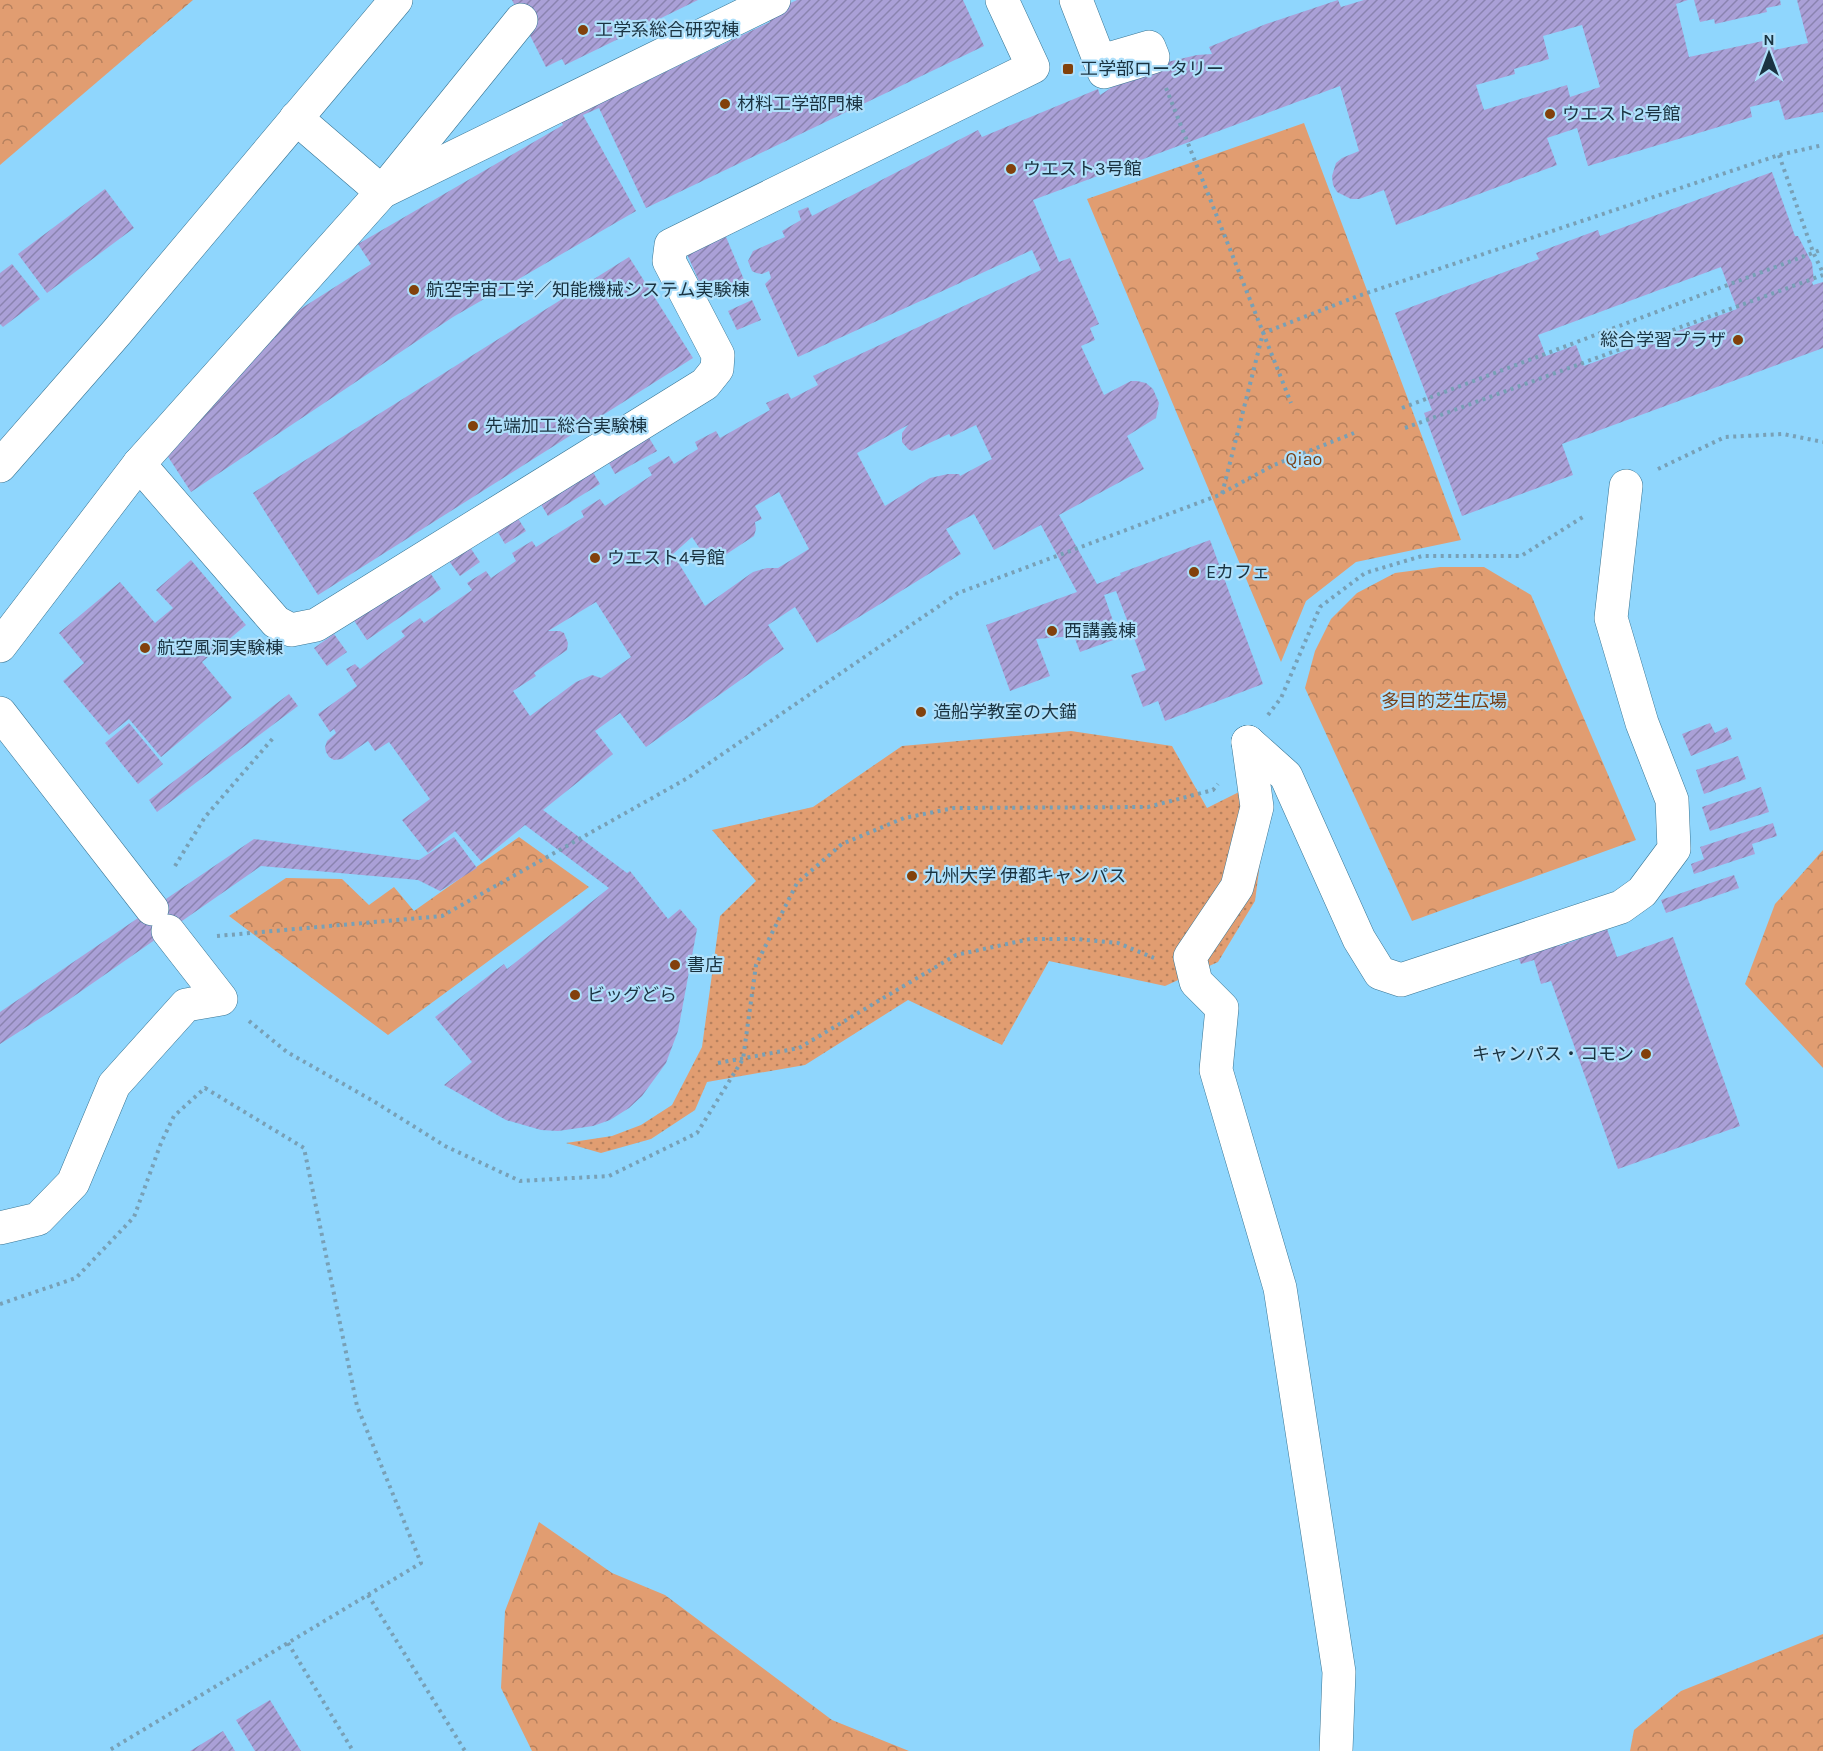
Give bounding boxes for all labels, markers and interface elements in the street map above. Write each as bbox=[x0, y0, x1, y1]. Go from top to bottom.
place label: 工学系総合研究棟 bbox=[595, 19, 739, 41]
marker: 工学系総合研究棟 bbox=[576, 23, 590, 37]
north arrow bbox=[1739, 24, 1799, 84]
text: N bbox=[1763, 30, 1775, 49]
place label: 工学部ロータリー bbox=[1080, 58, 1224, 80]
marker: 工学部ロータリー bbox=[1061, 62, 1075, 76]
place label: 材料工学部門棟 bbox=[737, 93, 863, 115]
marker: 材料工学部門棟 bbox=[718, 97, 732, 111]
place label: ウエスト2号館 bbox=[1562, 103, 1680, 125]
marker: ウエスト2号館 bbox=[1543, 107, 1557, 121]
place label: ウエスト3号館 bbox=[1023, 158, 1142, 180]
marker: ウエスト3号館 bbox=[1004, 162, 1018, 176]
place label: 航空宇宙工学／知能機械システム実験棟 bbox=[426, 279, 749, 301]
marker: 航空宇宙工学／知能機械システム実験棟 bbox=[407, 283, 421, 297]
place label: 総合学習プラザ bbox=[1600, 329, 1726, 351]
marker: 総合学習プラザ bbox=[1731, 333, 1745, 347]
place label: 先端加工総合実験棟 bbox=[485, 415, 647, 437]
marker: 先端加工総合実験棟 bbox=[466, 419, 480, 433]
park label: Qiao bbox=[1286, 448, 1322, 470]
place label: ウエスト4号館 bbox=[607, 547, 725, 569]
marker: ウエスト4号館 bbox=[588, 551, 602, 565]
place label: Eカフェ bbox=[1206, 561, 1270, 583]
marker: Eカフェ bbox=[1187, 565, 1201, 579]
place label: 西講義棟 bbox=[1064, 620, 1136, 642]
marker: 西講義棟 bbox=[1045, 624, 1059, 638]
place label: 航空風洞実験棟 bbox=[157, 637, 283, 659]
marker: 航空風洞実験棟 bbox=[138, 641, 152, 655]
park label: 多目的芝生広場 bbox=[1381, 690, 1507, 712]
place label: 造船学教室の大錨 bbox=[933, 701, 1077, 723]
marker: 造船学教室の大錨 bbox=[914, 705, 928, 719]
place label: 九州大学 伊都キャンパス bbox=[924, 865, 1126, 887]
marker: 九州大学 伊都キャンパス bbox=[905, 869, 919, 883]
place label: 書店 bbox=[687, 954, 723, 976]
marker: 書店 bbox=[668, 958, 682, 972]
place label: ビッグどら bbox=[587, 984, 677, 1006]
marker: ビッグどら bbox=[568, 988, 582, 1002]
place label: キャンパス・コモン bbox=[1472, 1043, 1634, 1065]
marker: キャンパス・コモン bbox=[1639, 1047, 1653, 1061]

